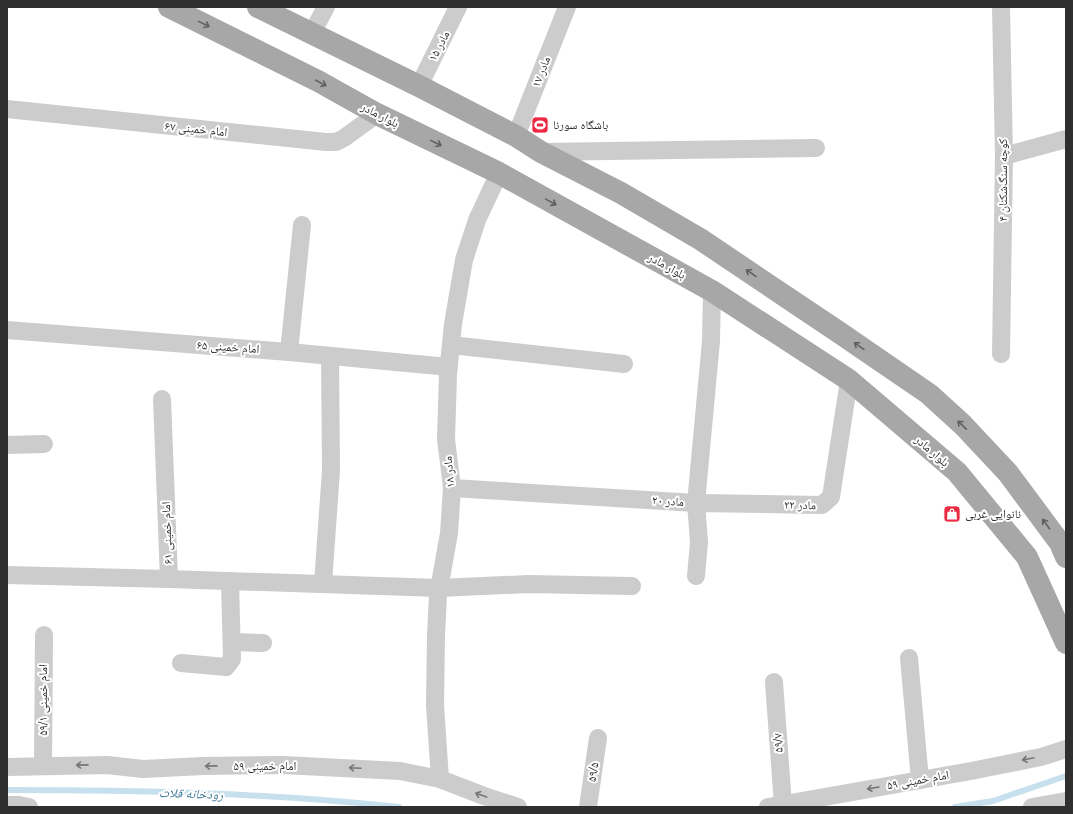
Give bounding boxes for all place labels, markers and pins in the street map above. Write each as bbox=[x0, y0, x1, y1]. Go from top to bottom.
sports icon: باشگاه سورنا bbox=[530, 115, 550, 135]
place label: باشگاه سورنا bbox=[553, 117, 608, 133]
shop icon: نانوایی غربی bbox=[942, 504, 962, 524]
place label: نانوایی غربی bbox=[965, 506, 1021, 522]

